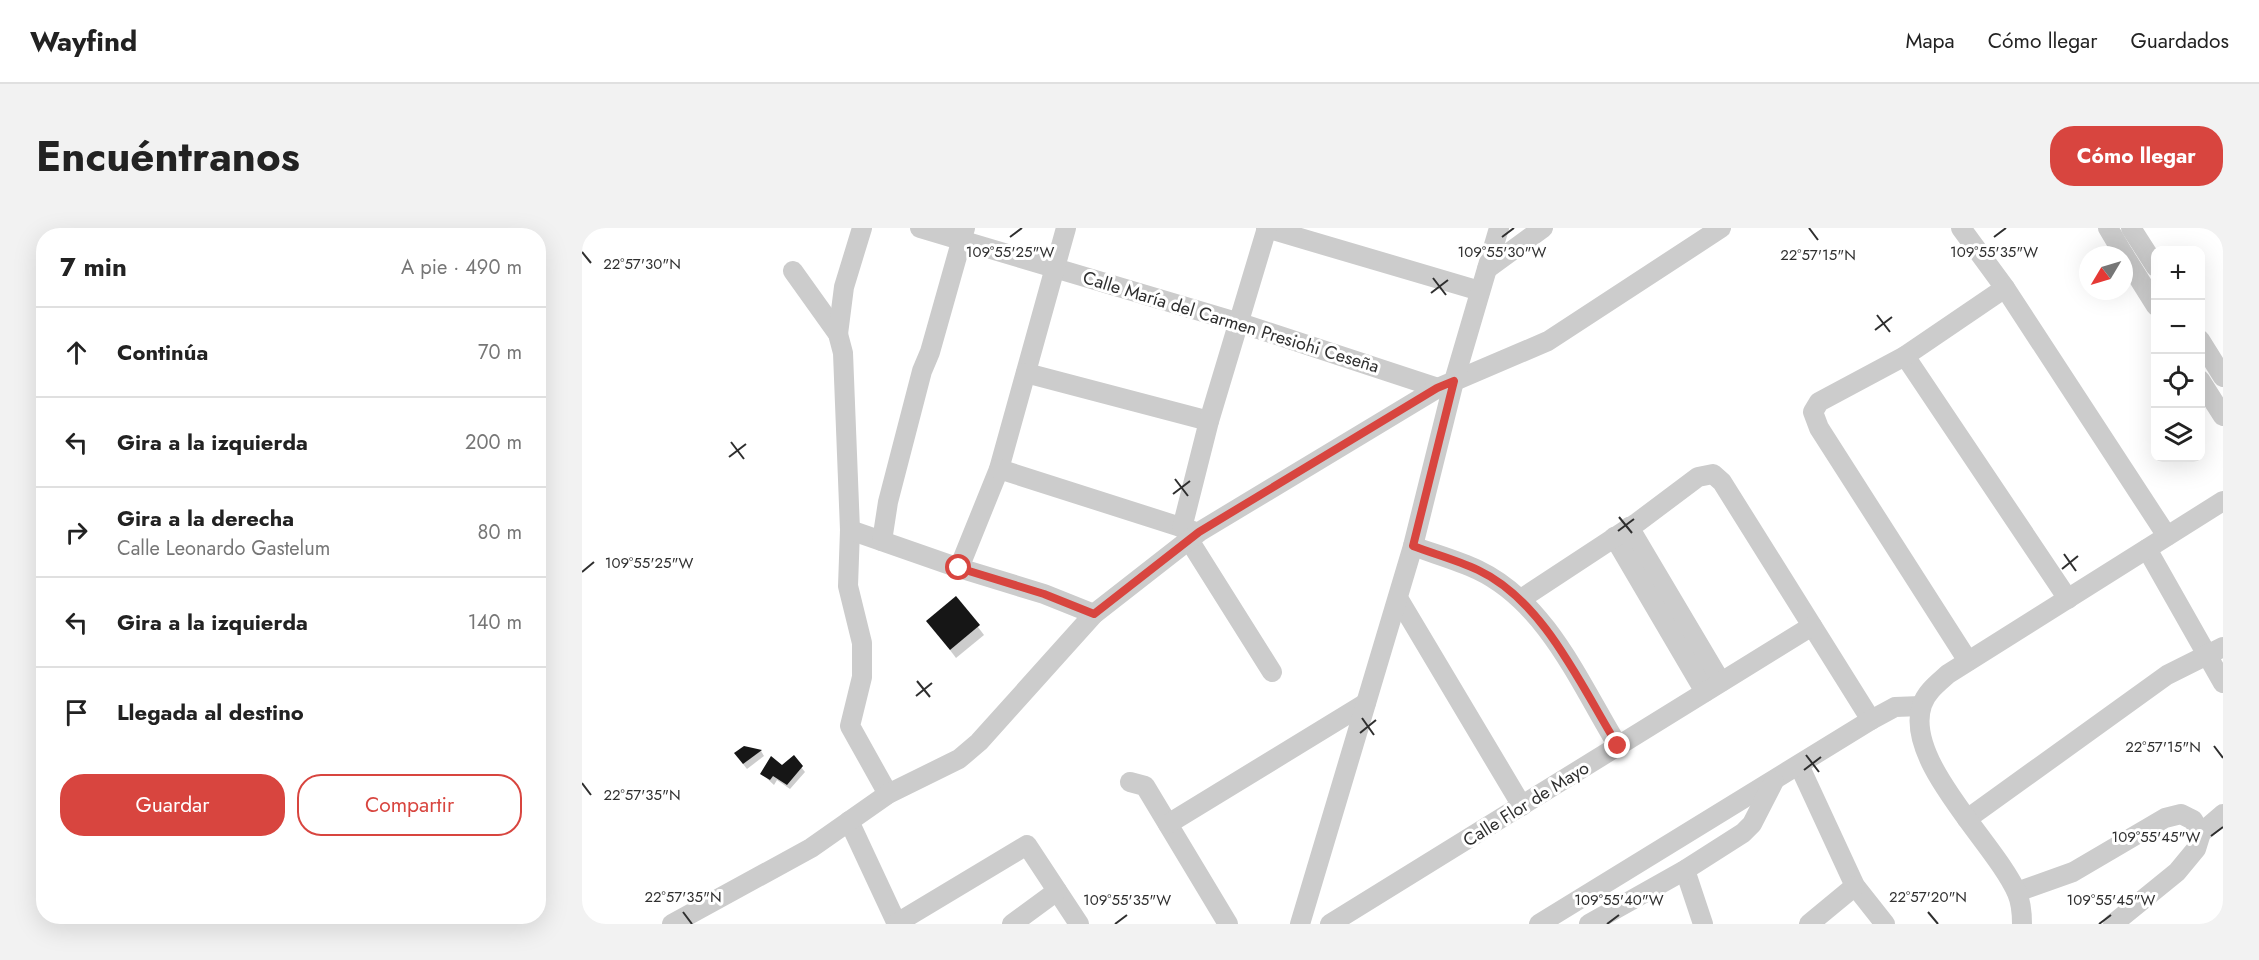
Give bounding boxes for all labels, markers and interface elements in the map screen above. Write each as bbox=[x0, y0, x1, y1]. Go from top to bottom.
text: Wayfind bbox=[30, 21, 137, 62]
text: Mapa bbox=[1905, 26, 1955, 56]
text: Cómo llegar bbox=[1988, 26, 2097, 56]
text: Guardados bbox=[2130, 26, 2229, 56]
text: Encuéntranos bbox=[36, 126, 300, 187]
button: Cómo llegar bbox=[2050, 126, 2223, 186]
text: 109°55'25"W bbox=[966, 241, 1054, 263]
text: 109°55'30"W bbox=[1458, 241, 1547, 263]
text: 109°55'35"W bbox=[1950, 241, 2038, 263]
text: 22°57'15"N bbox=[1780, 244, 1856, 266]
north arrow bbox=[2079, 246, 2133, 300]
map controls bbox=[2151, 246, 2205, 462]
button: + bbox=[2151, 246, 2205, 300]
text: 7 min bbox=[60, 248, 127, 286]
text: A pie · 490 m bbox=[401, 253, 522, 282]
text: 22°57'30"N bbox=[603, 253, 681, 275]
street label: Calle María del Carmen Presiohi Ceseña bbox=[1080, 264, 1382, 380]
button: − bbox=[2151, 300, 2205, 354]
icon: ahead bbox=[60, 336, 93, 369]
text: Continúa bbox=[117, 336, 208, 368]
text: 70 m bbox=[478, 338, 522, 367]
button: locate bbox=[2151, 354, 2205, 408]
button: layers bbox=[2151, 408, 2205, 462]
icon: left bbox=[60, 426, 93, 459]
text: Gira a la izquierda bbox=[117, 426, 308, 458]
text: 200 m bbox=[465, 428, 522, 457]
text: Gira a la derecha bbox=[117, 502, 294, 534]
icon: right bbox=[60, 516, 93, 549]
text: 80 m bbox=[477, 518, 522, 547]
text: Calle Leonardo Gastelum bbox=[117, 534, 330, 563]
text: 109°55'25"W bbox=[605, 552, 693, 574]
route start bbox=[945, 554, 971, 580]
icon: left bbox=[60, 606, 93, 639]
text: Gira a la izquierda bbox=[117, 606, 308, 638]
text: 140 m bbox=[468, 608, 522, 637]
icon: arrive bbox=[60, 696, 93, 729]
text: Llegada al destino bbox=[117, 696, 304, 728]
route end bbox=[1604, 732, 1630, 758]
text: 22°57'15"N bbox=[2125, 736, 2201, 758]
street label: Calle Flor de Mayo bbox=[1458, 755, 1594, 853]
button: Guardar bbox=[60, 774, 285, 836]
button: Compartir bbox=[297, 774, 522, 836]
text: 22°57'35"N bbox=[603, 784, 681, 806]
text: 109°55'45"W bbox=[2112, 826, 2201, 848]
text: 22°57'35"N bbox=[644, 886, 722, 908]
text: 22°57'20"N bbox=[1889, 886, 1967, 908]
text: 109°55'35"W bbox=[1083, 889, 1171, 911]
text: 109°55'40"W bbox=[1574, 889, 1664, 911]
text: 109°55'45"W bbox=[2067, 889, 2156, 911]

